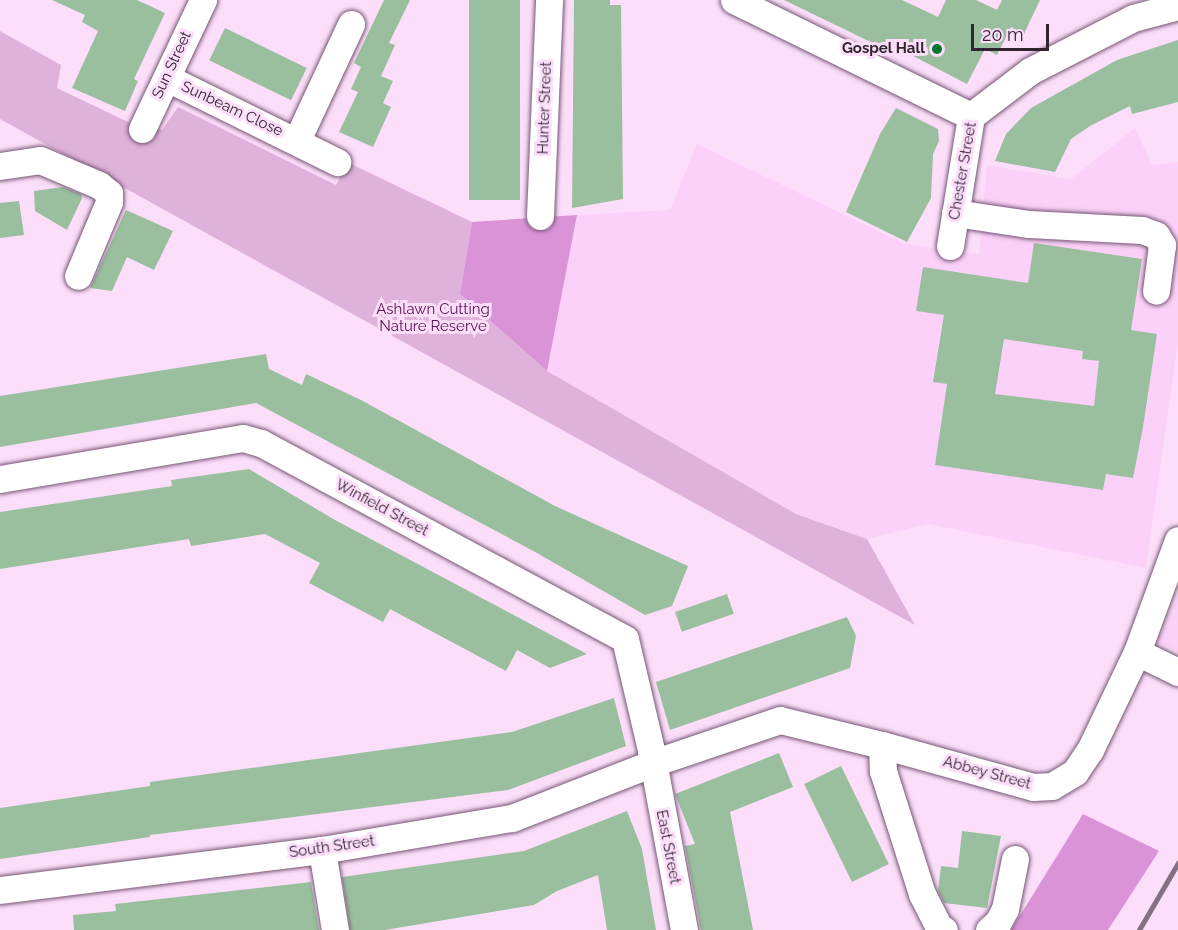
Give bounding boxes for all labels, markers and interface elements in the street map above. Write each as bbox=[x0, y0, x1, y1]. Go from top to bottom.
scale bar bbox=[974, 12, 1052, 50]
text: 20 m bbox=[982, 24, 1024, 45]
street label: Sun Street bbox=[149, 28, 195, 102]
place label: Gospel Hall bbox=[842, 40, 925, 58]
marker: Gospel Hall bbox=[930, 42, 944, 56]
street label: Hunter Street bbox=[534, 61, 556, 155]
street label: Sunbeam Close bbox=[178, 78, 286, 140]
street label: Chester Street bbox=[946, 120, 980, 222]
park label: Ashlawn Cutting Nature Reserve bbox=[376, 300, 490, 335]
street label: Winfield Street bbox=[332, 476, 432, 540]
street label: Abbey Street bbox=[941, 753, 1033, 793]
street label: East Street bbox=[652, 808, 684, 886]
street label: South Street bbox=[288, 832, 376, 862]

